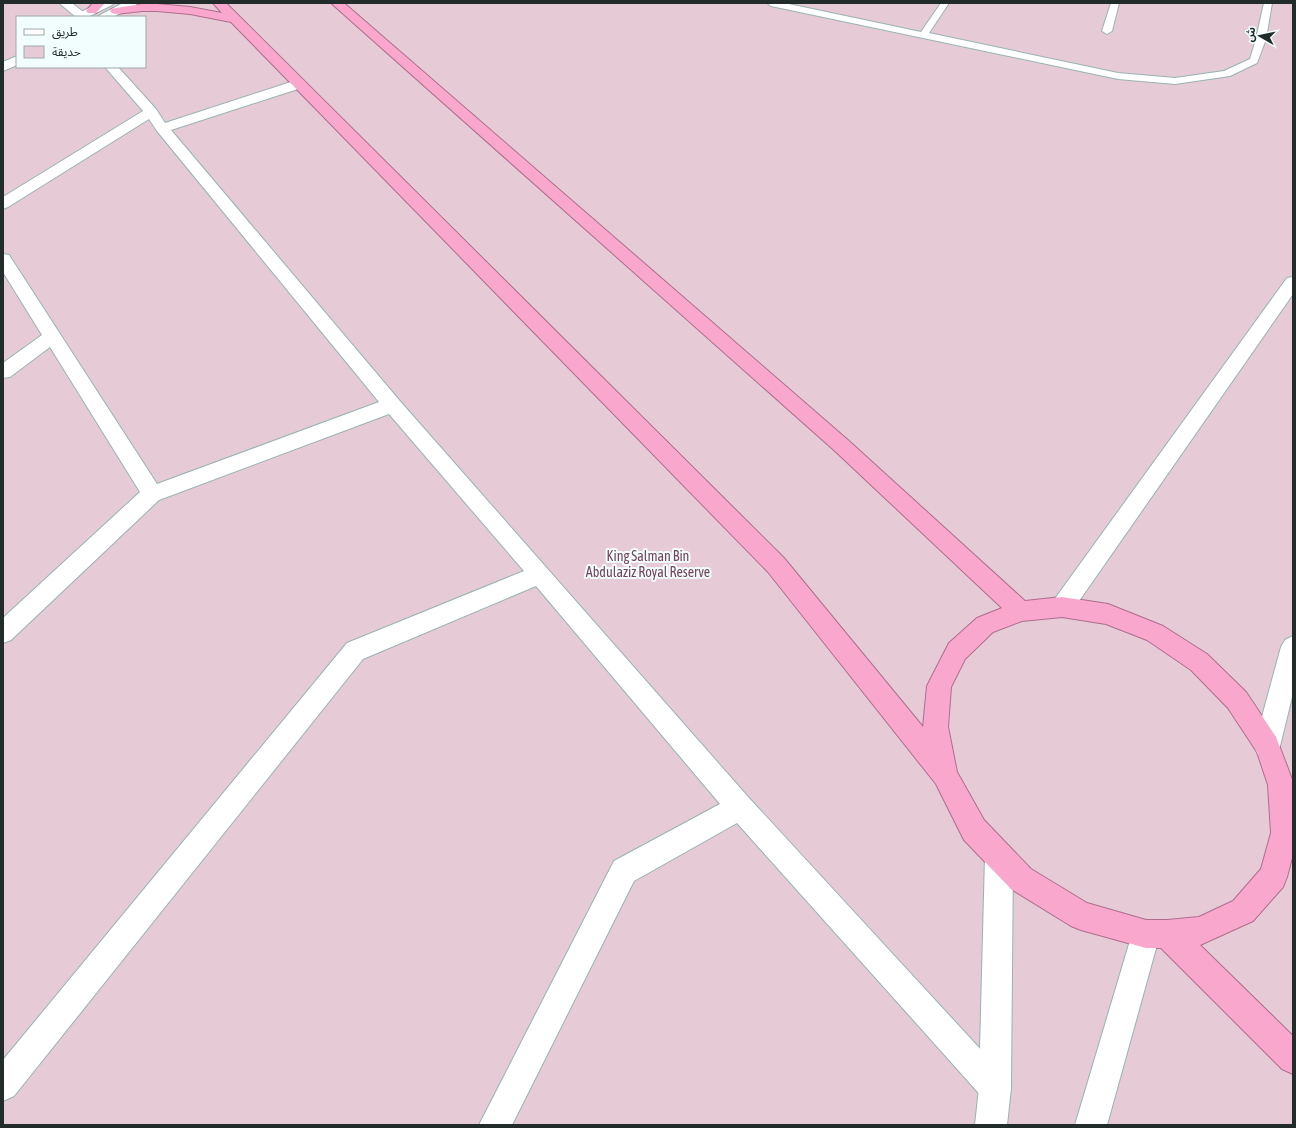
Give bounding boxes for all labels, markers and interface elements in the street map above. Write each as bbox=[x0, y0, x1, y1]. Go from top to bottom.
legend bbox=[16, 16, 146, 68]
north arrow bbox=[1240, 16, 1280, 56]
text: طريق bbox=[52, 25, 78, 40]
text: ش bbox=[1243, 26, 1258, 43]
text: حديقة bbox=[52, 45, 81, 59]
park label: King Salman Bin Abdulaziz Royal Reserve bbox=[586, 548, 710, 580]

